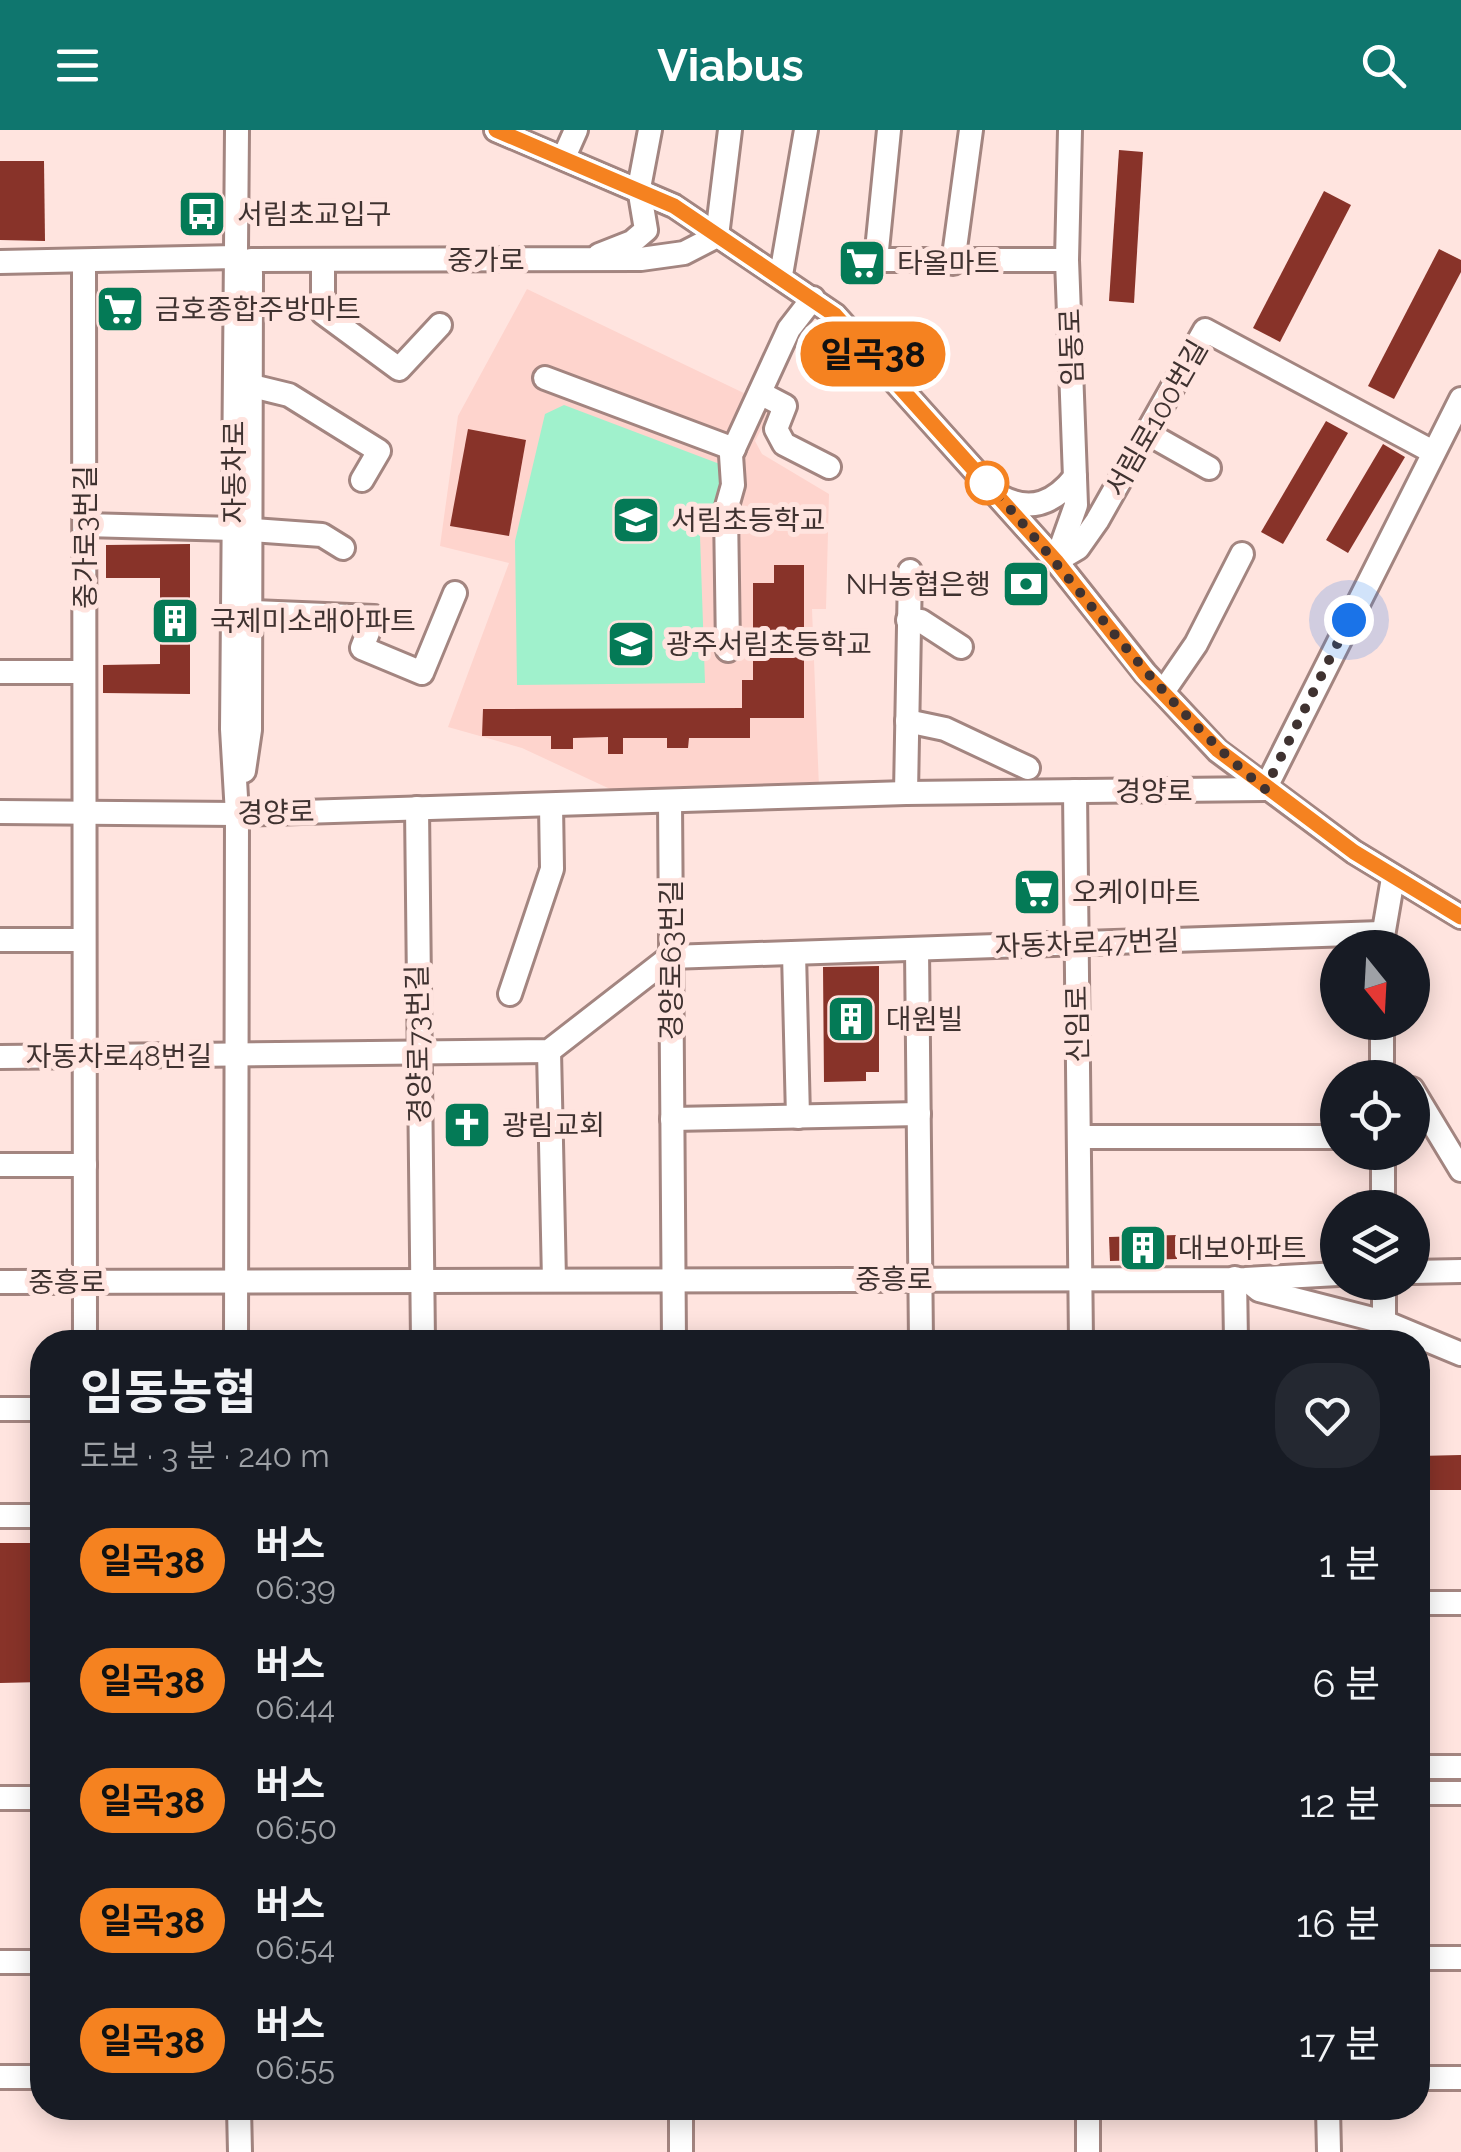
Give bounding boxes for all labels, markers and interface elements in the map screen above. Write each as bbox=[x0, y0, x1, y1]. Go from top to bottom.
icon: menu bbox=[50, 38, 105, 93]
icon: search bbox=[1356, 38, 1411, 93]
text: Viabus bbox=[657, 39, 804, 92]
bus stop icon: 서림초교입구 bbox=[176, 188, 228, 240]
place label: 서림초교입구 bbox=[237, 198, 392, 231]
supermarket icon: 타올마트 bbox=[836, 237, 888, 289]
street label: 중가로 bbox=[447, 244, 525, 277]
place label: 타올마트 bbox=[897, 247, 1000, 280]
supermarket icon: 금호종합주방마트 bbox=[94, 283, 146, 335]
place label: 금호종합주방마트 bbox=[155, 293, 361, 326]
street label: 임동로 bbox=[1054, 308, 1089, 386]
line badge: 일곡38 bbox=[803, 322, 943, 386]
text: 일곡38 bbox=[820, 334, 926, 375]
street label: 서림로100번길 bbox=[1098, 334, 1214, 502]
street label: 자동차로 bbox=[218, 420, 251, 524]
unlabelled marker bbox=[966, 462, 1008, 504]
street label: 중가로3번길 bbox=[69, 465, 102, 609]
school or university icon: 서림초등학교 bbox=[610, 494, 662, 546]
place label: 서림초등학교 bbox=[671, 504, 826, 537]
bank icon: NH농협은행 bbox=[1000, 558, 1052, 610]
place label: NH농협은행 bbox=[846, 568, 991, 601]
building icon: 국제미소래아파트 bbox=[149, 595, 201, 647]
your location bbox=[1324, 595, 1374, 645]
place label: 국제미소래아파트 bbox=[210, 605, 416, 638]
school or university icon: 광주서림초등학교 bbox=[605, 618, 657, 670]
place label: 광주서림초등학교 bbox=[666, 628, 872, 661]
street label: 경양로 bbox=[1115, 775, 1193, 808]
street label: 경양로 bbox=[237, 795, 315, 830]
supermarket icon: 오케이마트 bbox=[1011, 866, 1063, 918]
place label: 오케이마트 bbox=[1072, 876, 1201, 909]
street label: 경양로63번길 bbox=[655, 880, 688, 1040]
street label: 자동차로47번길 bbox=[994, 924, 1180, 963]
north arrow bbox=[1320, 930, 1430, 1040]
map controls bbox=[1320, 930, 1430, 1300]
street label: 경양로73번길 bbox=[401, 964, 436, 1124]
street label: 신임로 bbox=[1060, 985, 1095, 1063]
building icon: 대원빌 bbox=[825, 993, 877, 1045]
place label: 대원빌 bbox=[886, 1003, 963, 1036]
street label: 자동차로48번길 bbox=[26, 1040, 212, 1073]
button: locate bbox=[1320, 1060, 1430, 1170]
church icon: 광림교회 bbox=[441, 1099, 493, 1151]
place label: 광림교회 bbox=[502, 1109, 605, 1142]
button: layers bbox=[1320, 1190, 1430, 1300]
building icon: 대보아파트 bbox=[1117, 1222, 1169, 1274]
place label: 대보아파트 bbox=[1178, 1232, 1307, 1265]
street label: 중흥로 bbox=[855, 1263, 933, 1296]
street label: 중흥로 bbox=[28, 1266, 106, 1299]
button: heart bbox=[1275, 1363, 1380, 1468]
text: 임동농협 bbox=[80, 1364, 257, 1420]
text: 도보 · 3 분 · 240 m bbox=[80, 1437, 330, 1474]
text: 버스 bbox=[255, 1522, 325, 1567]
text: 일곡38 bbox=[100, 1540, 205, 1581]
text: 1 분 bbox=[1319, 1541, 1380, 1586]
text: 06:39 bbox=[255, 1569, 336, 1606]
text: 버스 bbox=[255, 1642, 325, 1687]
text: 일곡38 bbox=[100, 1660, 205, 1701]
text: 6 분 bbox=[1312, 1661, 1380, 1706]
text: 06:44 bbox=[255, 1689, 335, 1726]
text: 버스 bbox=[255, 1762, 325, 1807]
text: 일곡38 bbox=[100, 1780, 205, 1821]
text: 12 분 bbox=[1299, 1781, 1380, 1826]
text: 06:50 bbox=[255, 1809, 337, 1846]
text: 버스 bbox=[255, 1882, 325, 1927]
text: 일곡38 bbox=[100, 1900, 205, 1941]
text: 16 분 bbox=[1296, 1901, 1380, 1946]
text: 06:54 bbox=[255, 1929, 335, 1966]
text: 버스 bbox=[255, 2002, 325, 2047]
text: 일곡38 bbox=[100, 2020, 205, 2061]
text: 17 분 bbox=[1299, 2021, 1380, 2066]
text: 06:55 bbox=[255, 2049, 335, 2086]

